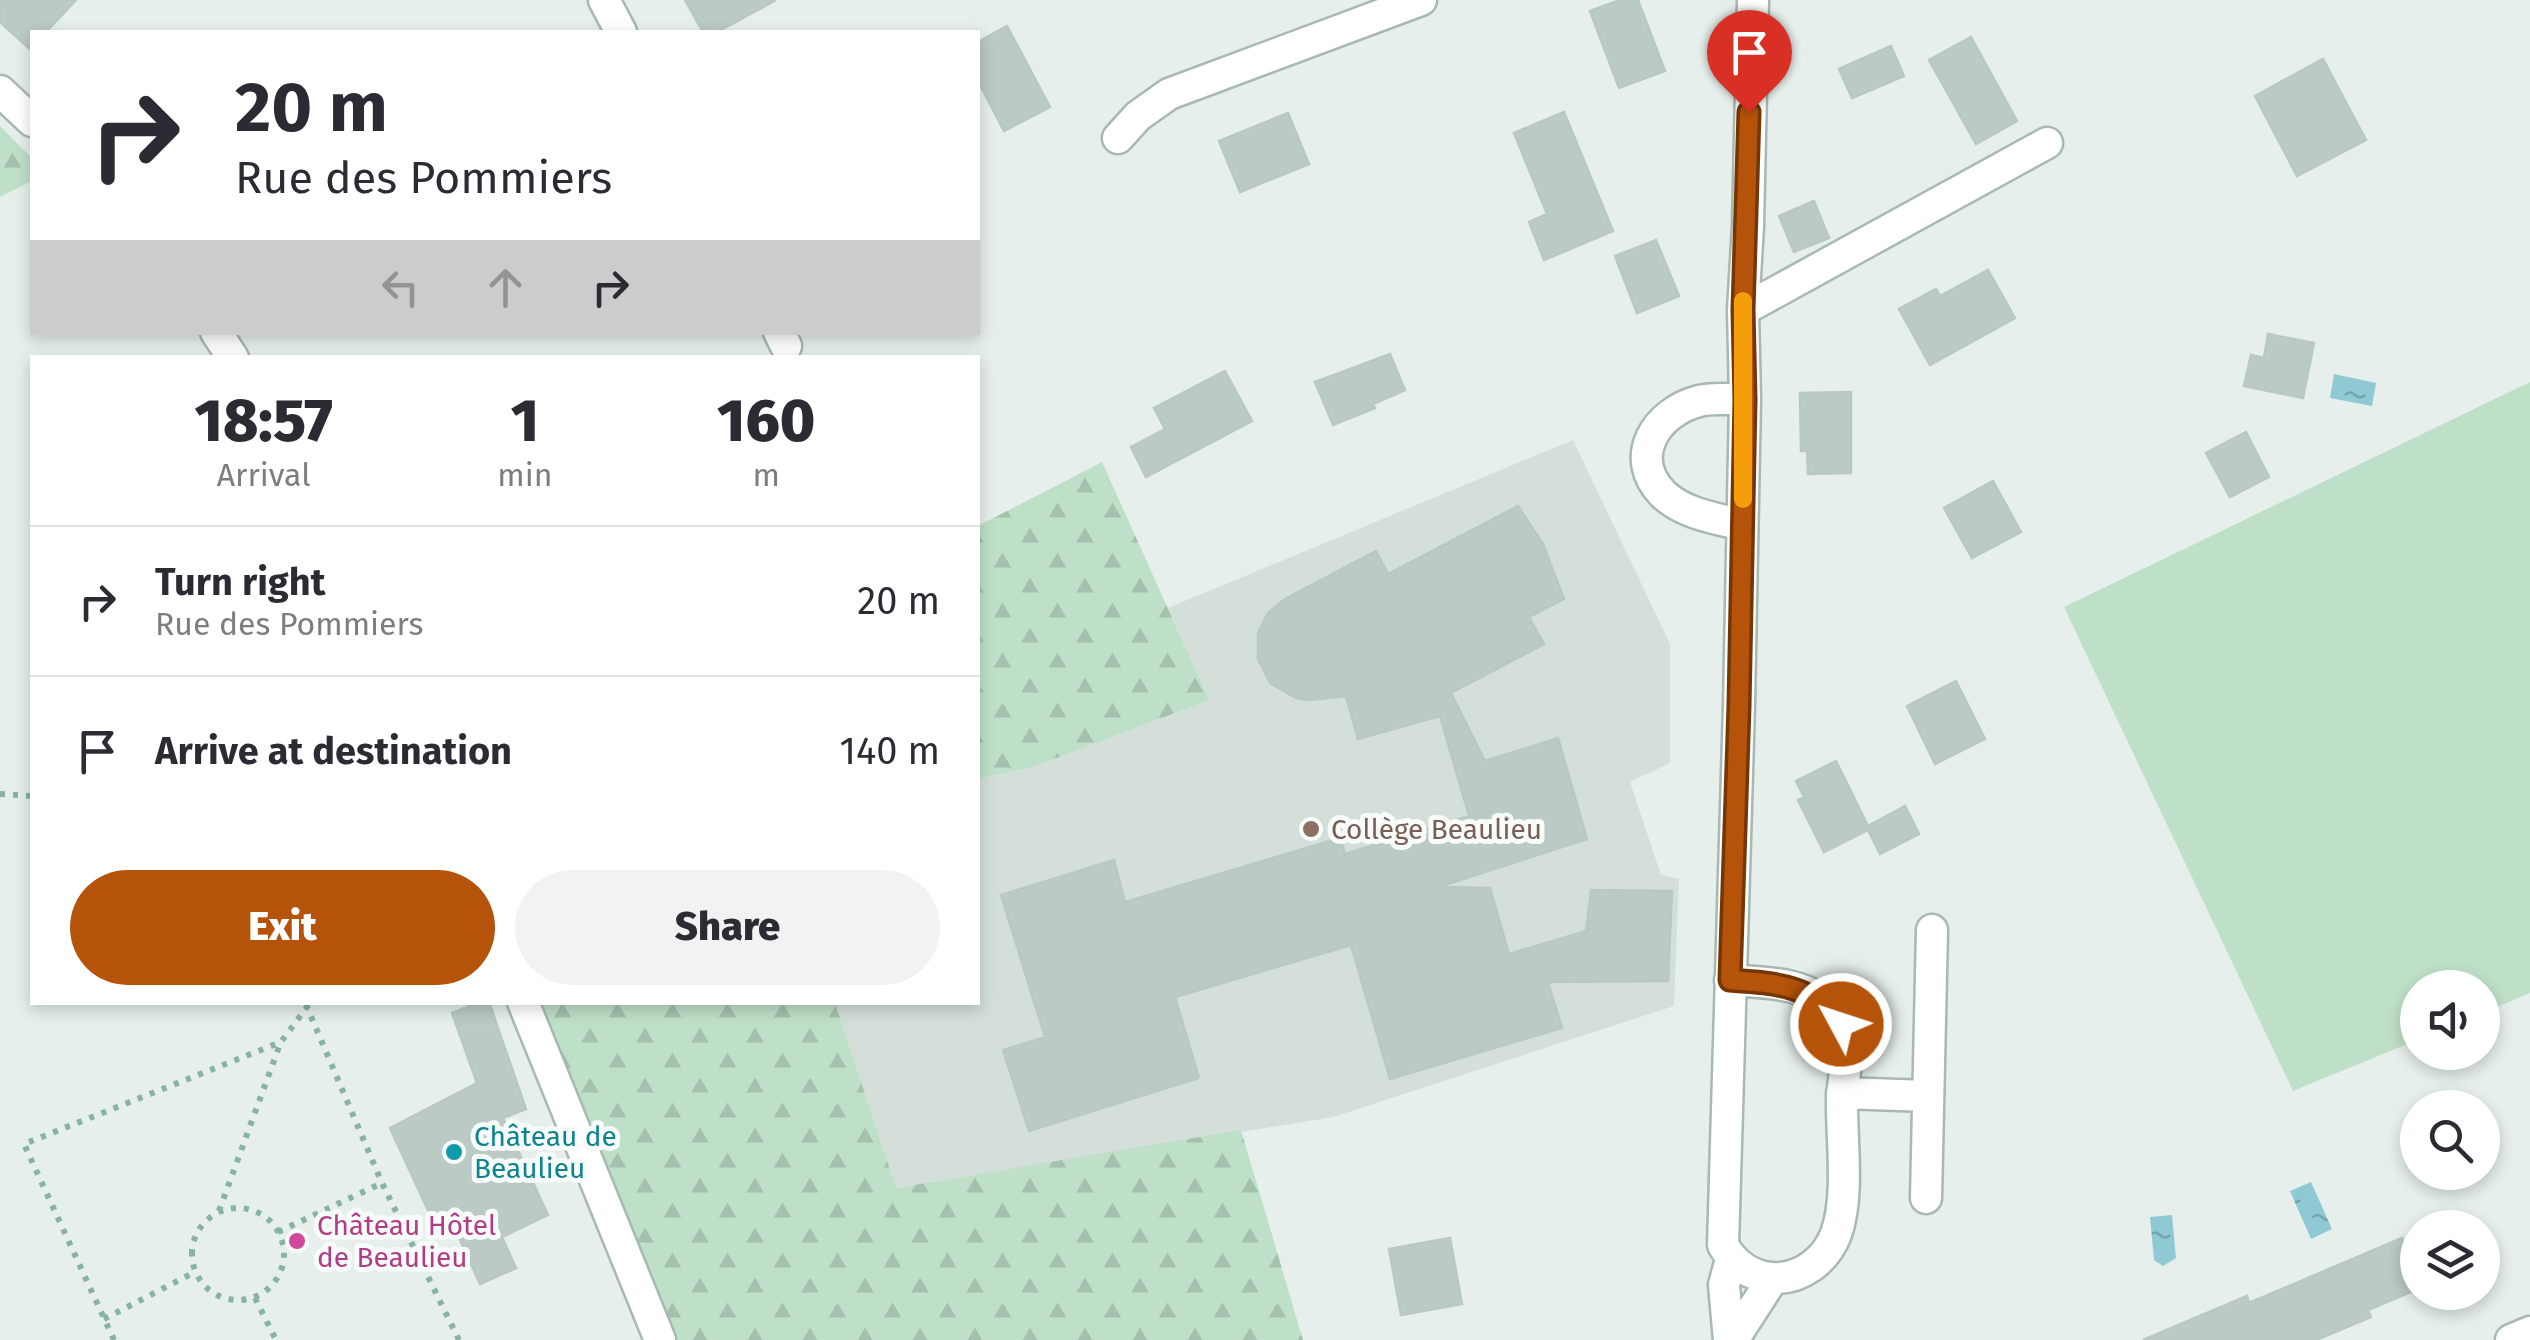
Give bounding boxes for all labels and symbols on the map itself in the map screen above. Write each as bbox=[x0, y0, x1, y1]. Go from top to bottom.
pin bbox=[1707, 10, 1792, 113]
place label: Collège Beaulieu bbox=[1331, 813, 1542, 846]
marker: Collège Beaulieu bbox=[1300, 818, 1322, 840]
position arrow bbox=[1789, 972, 1893, 1076]
place label: Château de Beaulieu bbox=[474, 1120, 617, 1185]
marker: Château de Beaulieu bbox=[443, 1141, 465, 1163]
place label: Château Hôtel de Beaulieu bbox=[317, 1209, 496, 1274]
marker: Château Hôtel de Beaulieu bbox=[286, 1230, 308, 1252]

